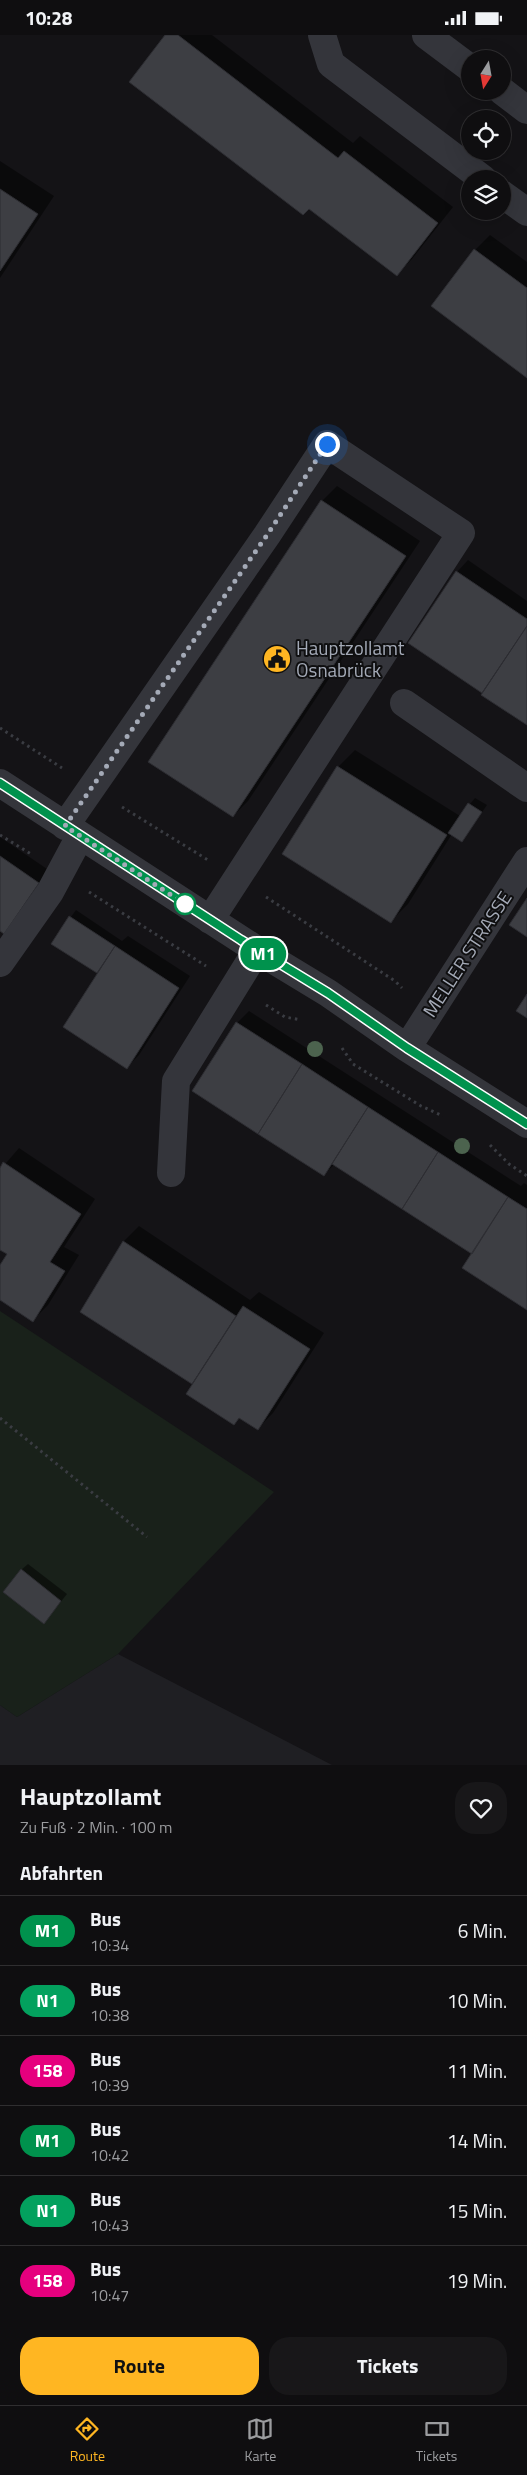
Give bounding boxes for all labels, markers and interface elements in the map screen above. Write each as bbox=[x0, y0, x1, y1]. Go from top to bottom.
text: 10:28 bbox=[25, 3, 72, 32]
north arrow bbox=[461, 50, 511, 100]
map controls bbox=[461, 50, 511, 220]
button: locate bbox=[461, 110, 511, 160]
button: layers bbox=[461, 170, 511, 220]
your location bbox=[315, 432, 340, 457]
place label: Hauptzollamt Osnabrück bbox=[296, 633, 405, 684]
public building icon: Hauptzollamt Osnabrück bbox=[262, 644, 292, 674]
street label: MELLER STRASSE bbox=[415, 885, 518, 1023]
unlabelled marker bbox=[174, 893, 196, 915]
line badge: M1 bbox=[240, 938, 286, 970]
text: M1 bbox=[250, 940, 276, 967]
text: Hauptzollamt bbox=[20, 1778, 161, 1814]
button: heart bbox=[455, 1782, 507, 1834]
text: Zu Fuß · 2 Min. · 100 m bbox=[20, 1815, 173, 1839]
text: Abfahrten bbox=[20, 1858, 103, 1887]
text: Bus bbox=[90, 1904, 121, 1933]
text: 6 Min. bbox=[458, 1916, 507, 1945]
text: M1 bbox=[35, 1917, 60, 1944]
text: 10:34 bbox=[90, 1933, 129, 1957]
text: Bus bbox=[90, 1974, 121, 2003]
text: 10 Min. bbox=[447, 1986, 507, 2015]
text: N1 bbox=[36, 1987, 59, 2014]
text: 10:38 bbox=[90, 2003, 129, 2027]
text: Bus bbox=[90, 2044, 121, 2073]
text: 11 Min. bbox=[447, 2056, 507, 2085]
text: 158 bbox=[32, 2057, 63, 2084]
text: 10:39 bbox=[90, 2073, 129, 2097]
text: Bus bbox=[90, 2114, 121, 2143]
text: 14 Min. bbox=[447, 2126, 507, 2155]
text: M1 bbox=[35, 2127, 60, 2154]
text: 10:42 bbox=[90, 2143, 129, 2167]
text: Bus bbox=[90, 2184, 121, 2213]
text: 15 Min. bbox=[447, 2196, 507, 2225]
text: N1 bbox=[36, 2197, 59, 2224]
text: 10:43 bbox=[90, 2213, 129, 2237]
text: Bus bbox=[90, 2254, 121, 2283]
text: 19 Min. bbox=[447, 2266, 507, 2295]
text: 158 bbox=[32, 2267, 63, 2294]
text: 10:47 bbox=[90, 2283, 129, 2307]
button: Route bbox=[20, 2337, 259, 2395]
button: Tickets bbox=[269, 2337, 507, 2395]
tab: Route bbox=[70, 2415, 105, 2466]
tab: Karte bbox=[244, 2415, 276, 2466]
tab: Tickets bbox=[416, 2415, 457, 2466]

